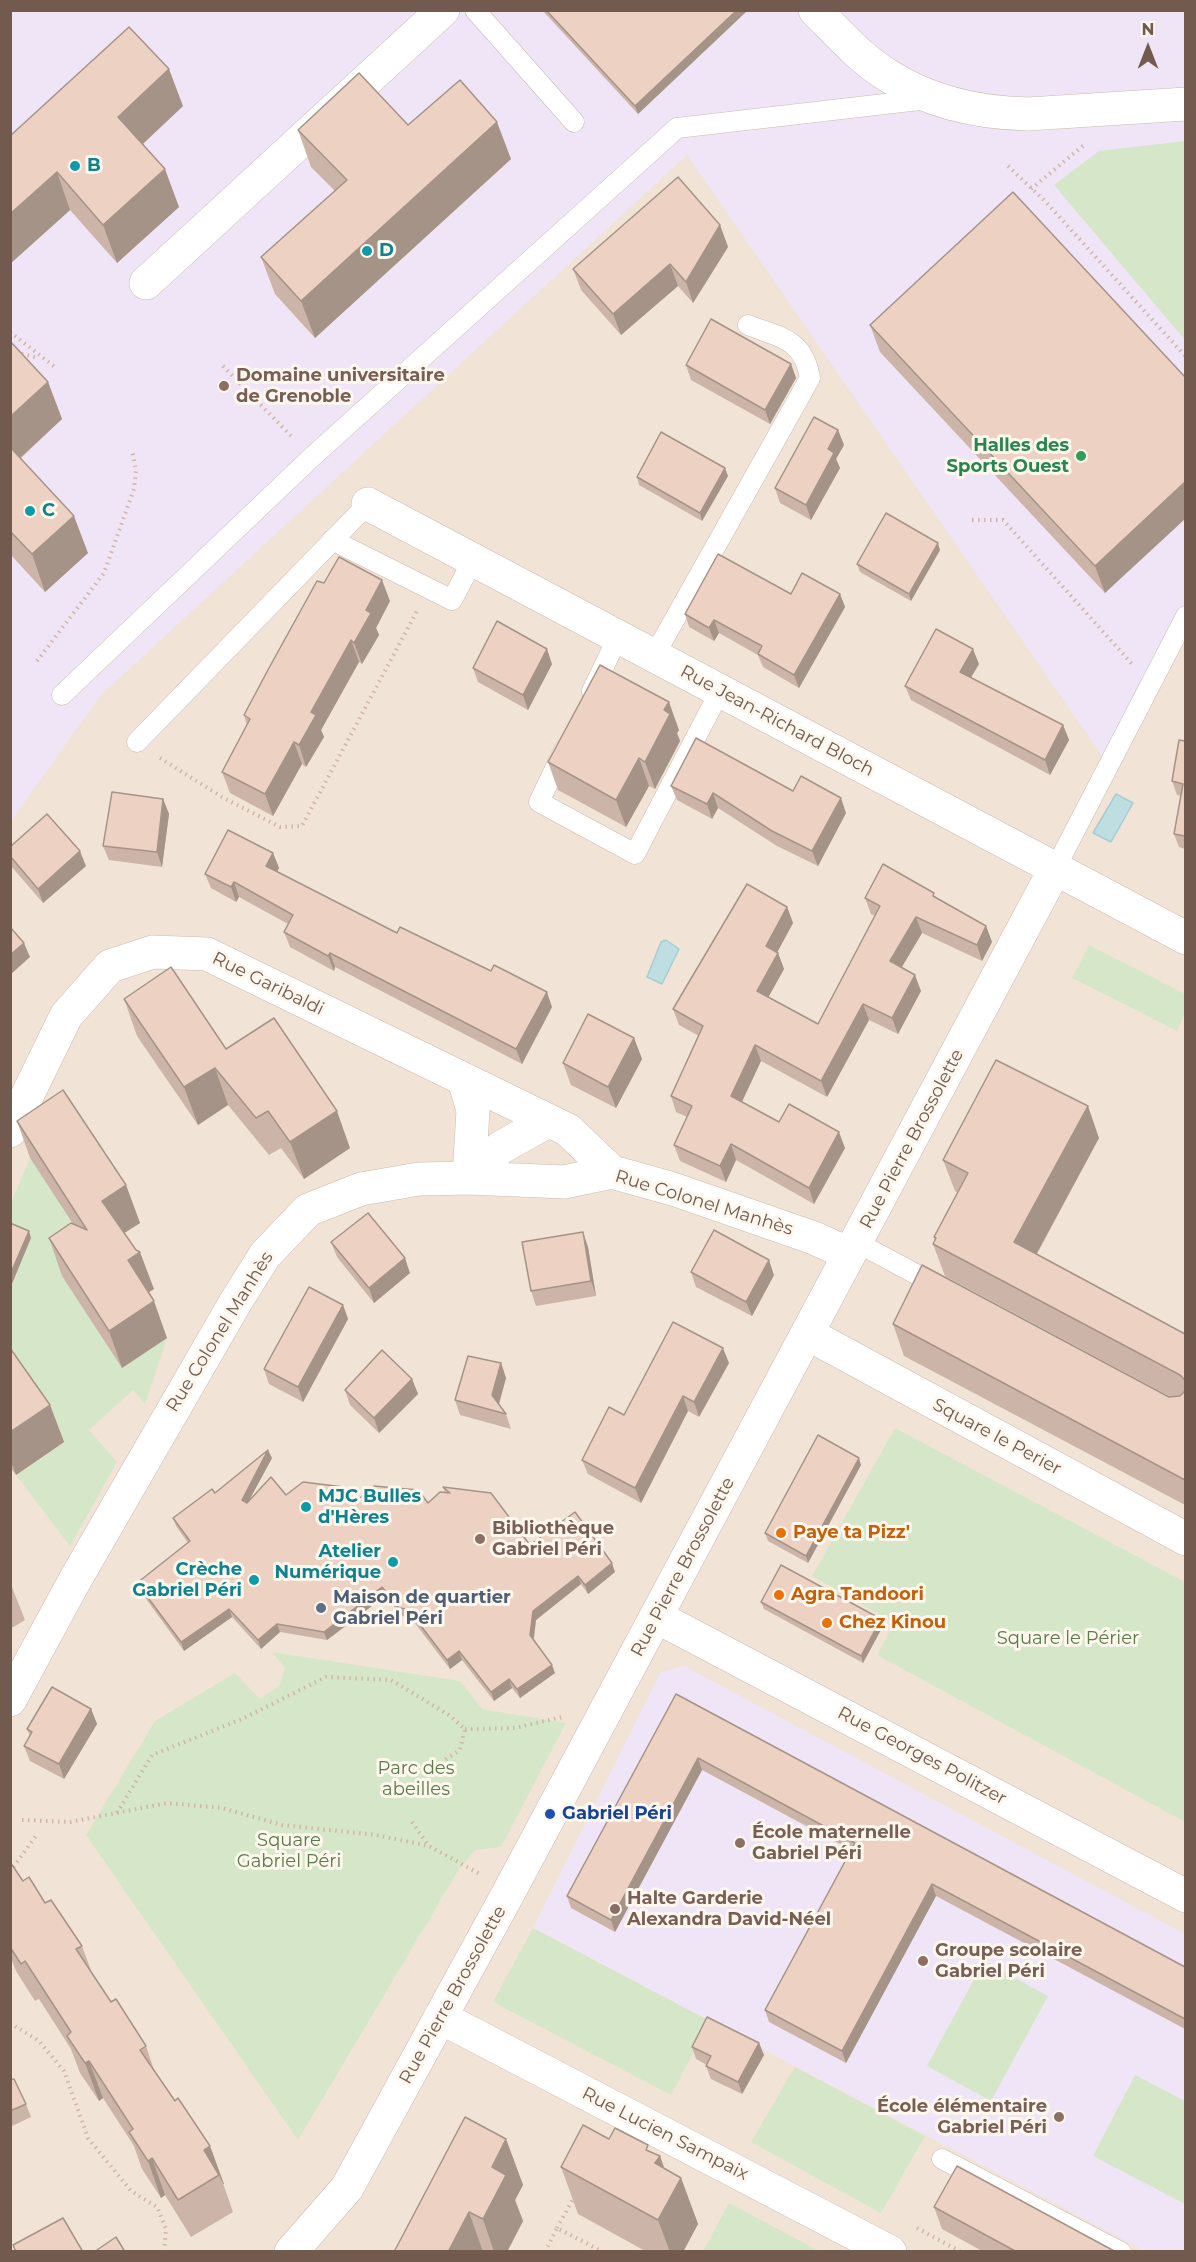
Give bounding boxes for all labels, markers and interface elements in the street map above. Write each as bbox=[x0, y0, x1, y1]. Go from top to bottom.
north arrow bbox=[1118, 18, 1178, 78]
text: N bbox=[1142, 20, 1154, 39]
place label: B bbox=[87, 155, 101, 177]
marker: B bbox=[68, 159, 82, 173]
place label: D bbox=[379, 240, 394, 262]
marker: D bbox=[360, 244, 374, 258]
place label: Domaine universitaire de Grenoble bbox=[236, 365, 445, 407]
marker: Domaine universitaire de Grenoble bbox=[217, 379, 231, 393]
place label: Halles des Sports Ouest bbox=[946, 435, 1069, 478]
marker: Halles des Sports Ouest bbox=[1074, 449, 1088, 463]
place label: C bbox=[42, 500, 55, 522]
marker: C bbox=[23, 504, 37, 518]
street label: Rue Jean-Richard Bloch bbox=[676, 661, 878, 781]
street label: Rue Garibaldi bbox=[209, 948, 327, 1020]
street label: Rue Pierre Brossolette bbox=[855, 1046, 969, 1232]
street label: Rue Colonel Manhès bbox=[612, 1166, 796, 1240]
street label: Rue Colonel Manhès bbox=[162, 1248, 278, 1416]
street label: Square le Perier bbox=[929, 1394, 1065, 1480]
street label: Rue Pierre Brossolette bbox=[626, 1474, 740, 1660]
place label: MJC Bulles d'Hères bbox=[318, 1486, 421, 1528]
marker: MJC Bulles d'Hères bbox=[299, 1500, 313, 1514]
place label: Bibliothèque Gabriel Péri bbox=[492, 1518, 614, 1561]
place label: Paye ta Pizz' bbox=[793, 1522, 910, 1544]
marker: Paye ta Pizz' bbox=[774, 1526, 788, 1540]
marker: Bibliothèque Gabriel Péri bbox=[473, 1532, 487, 1546]
place label: Atelier Numérique bbox=[275, 1541, 381, 1584]
marker: Atelier Numérique bbox=[386, 1555, 400, 1569]
place label: Crèche Gabriel Péri bbox=[132, 1559, 242, 1602]
marker: Crèche Gabriel Péri bbox=[247, 1573, 261, 1587]
place label: Agra Tandoori bbox=[791, 1584, 924, 1606]
place label: Maison de quartier Gabriel Péri bbox=[333, 1587, 511, 1630]
marker: Agra Tandoori bbox=[772, 1588, 786, 1602]
marker: Maison de quartier Gabriel Péri bbox=[314, 1601, 328, 1615]
place label: Chez Kinou bbox=[839, 1612, 946, 1634]
marker: Chez Kinou bbox=[820, 1616, 834, 1630]
park label: Square le Périer bbox=[997, 1628, 1139, 1650]
street label: Rue Georges Politzer bbox=[834, 1702, 1010, 1810]
park label: Parc des abeilles bbox=[378, 1758, 454, 1800]
place label: Gabriel Péri bbox=[562, 1803, 672, 1825]
marker: Gabriel Péri bbox=[543, 1807, 557, 1821]
place label: École maternelle Gabriel Péri bbox=[752, 1822, 911, 1864]
park label: Square Gabriel Péri bbox=[237, 1830, 341, 1872]
marker: École maternelle Gabriel Péri bbox=[733, 1836, 747, 1850]
place label: Halte Garderie Alexandra David-Néel bbox=[627, 1888, 831, 1930]
street label: Rue Pierre Brossolette bbox=[395, 1902, 511, 2088]
marker: Halte Garderie Alexandra David-Néel bbox=[608, 1902, 622, 1916]
place label: Groupe scolaire Gabriel Péri bbox=[935, 1940, 1082, 1982]
marker: Groupe scolaire Gabriel Péri bbox=[916, 1954, 930, 1968]
street label: Rue Lucien Sampaix bbox=[578, 2083, 752, 2185]
place label: École élémentaire Gabriel Péri bbox=[877, 2096, 1047, 2138]
marker: École élémentaire Gabriel Péri bbox=[1052, 2110, 1066, 2124]

